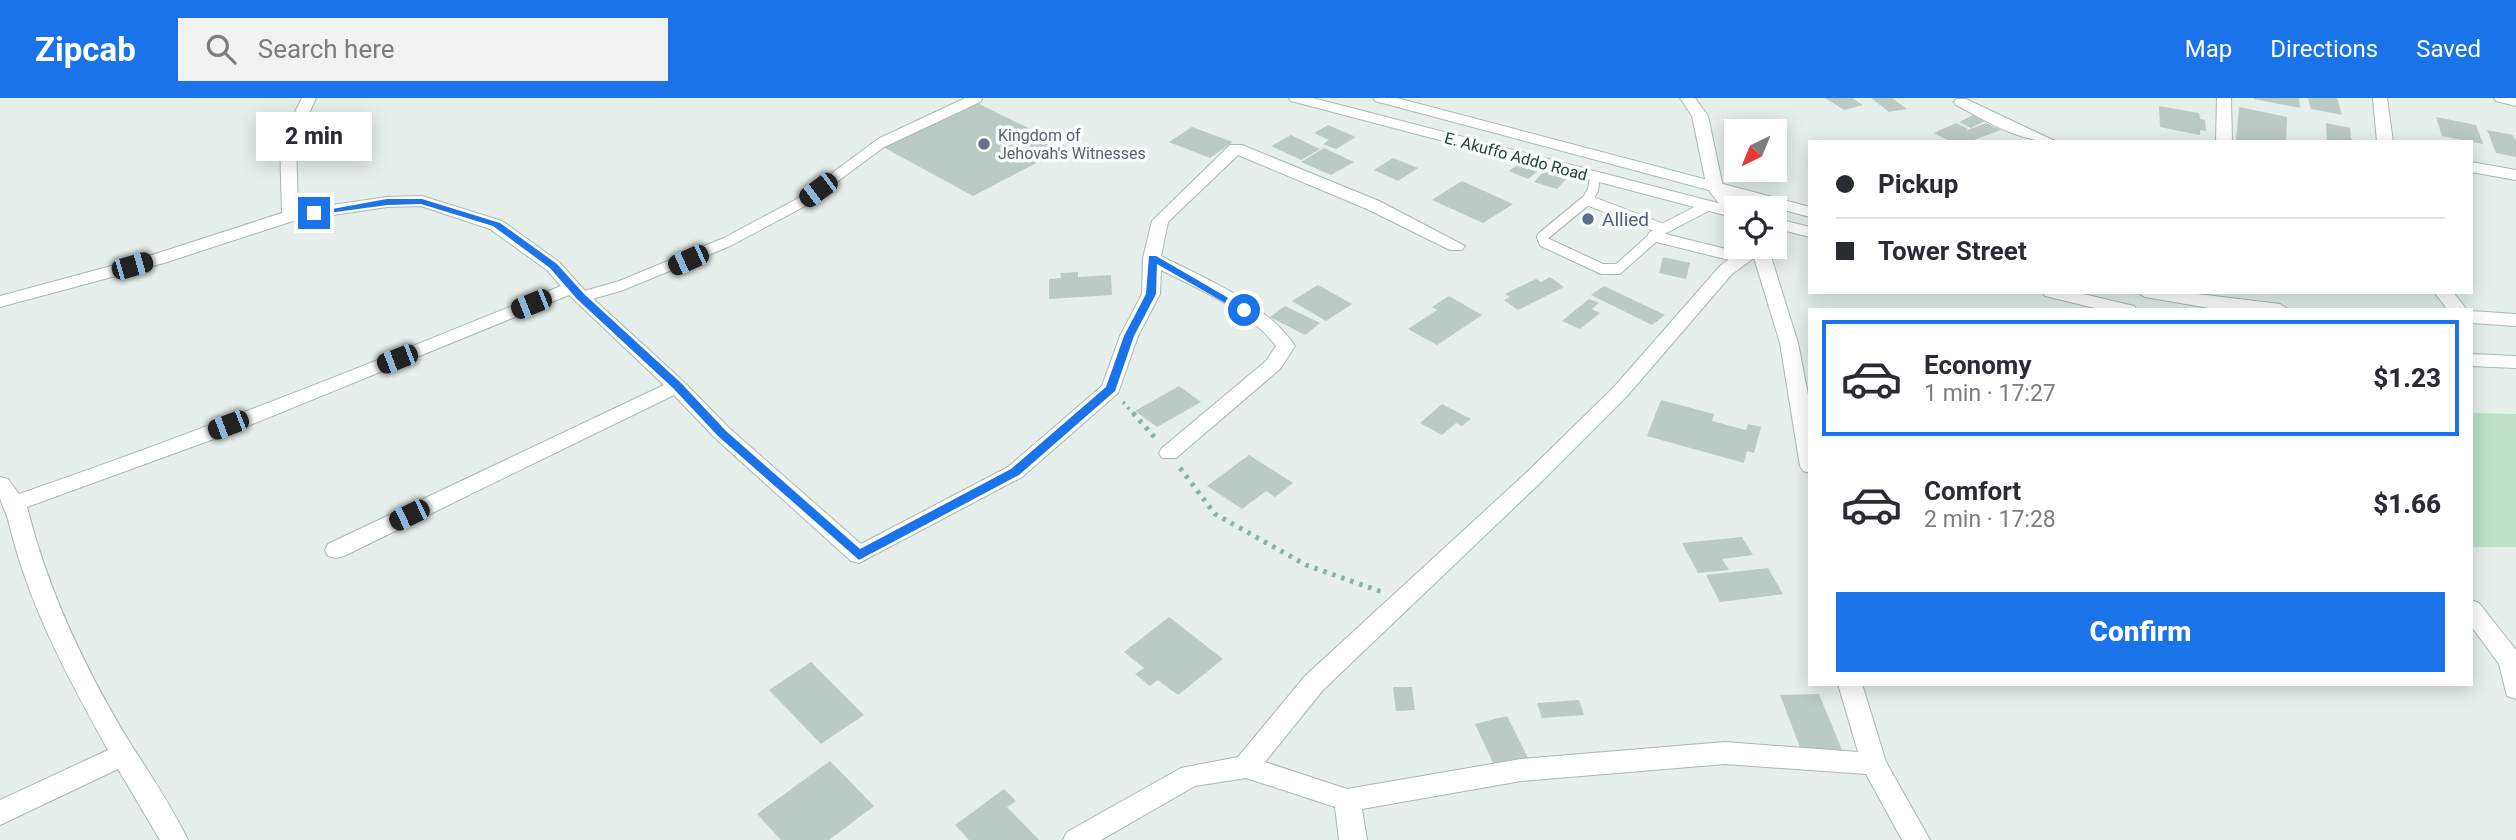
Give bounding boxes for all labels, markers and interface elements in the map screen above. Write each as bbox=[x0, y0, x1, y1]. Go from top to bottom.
search box bbox=[178, 18, 668, 81]
text: Zipcab bbox=[35, 30, 136, 69]
icon: search bbox=[202, 30, 240, 68]
text: Search here bbox=[258, 34, 395, 64]
text: Map bbox=[2185, 35, 2232, 63]
text: Directions bbox=[2270, 35, 2378, 63]
text: Saved bbox=[2416, 35, 2481, 63]
callout: 2 min bbox=[256, 111, 372, 160]
north arrow bbox=[1724, 119, 1787, 182]
map controls bbox=[1724, 119, 1787, 259]
text: 2 min bbox=[285, 123, 343, 150]
place label: Kingdom of Jehovah's Witnesses bbox=[998, 126, 1146, 163]
street label: E. Akuffo Addo Road bbox=[1442, 128, 1589, 185]
marker: Kingdom of Jehovah's Witnesses bbox=[976, 136, 992, 152]
car bbox=[795, 169, 842, 211]
text: Pickup bbox=[1878, 169, 1958, 199]
button: locate bbox=[1724, 196, 1787, 259]
route end bbox=[298, 197, 330, 229]
place label: Allied bbox=[1602, 208, 1649, 231]
marker: Allied bbox=[1580, 211, 1596, 227]
text: Tower Street bbox=[1878, 236, 2027, 266]
car bbox=[665, 242, 712, 278]
car bbox=[109, 250, 156, 282]
car bbox=[508, 286, 555, 322]
route start bbox=[1228, 294, 1260, 326]
car bbox=[374, 342, 421, 376]
icon: car bbox=[1840, 347, 1903, 410]
text: Economy bbox=[1924, 350, 2031, 380]
text: $1.23 bbox=[2373, 363, 2441, 393]
text: 1 min · 17:27 bbox=[1924, 380, 2056, 407]
car bbox=[205, 408, 252, 442]
icon: car bbox=[1840, 473, 1903, 536]
text: Comfort bbox=[1924, 476, 2021, 506]
text: $1.66 bbox=[2373, 489, 2441, 519]
car bbox=[386, 496, 433, 534]
text: 2 min · 17:28 bbox=[1924, 506, 2056, 533]
button: Confirm bbox=[1836, 592, 2445, 672]

